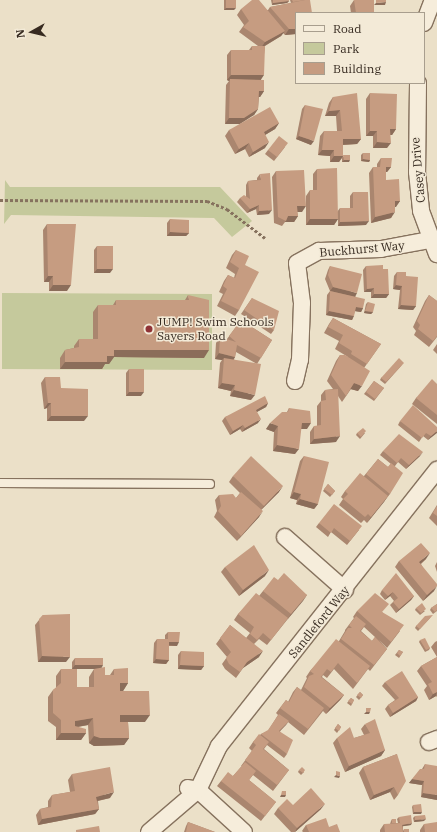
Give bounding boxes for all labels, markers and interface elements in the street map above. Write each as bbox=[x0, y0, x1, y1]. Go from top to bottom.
north arrow bbox=[12, 12, 52, 52]
legend bbox=[295, 12, 425, 84]
text: Road bbox=[333, 21, 362, 36]
text: N bbox=[13, 28, 28, 39]
text: Park bbox=[333, 41, 359, 56]
text: Building bbox=[333, 61, 381, 76]
street label: Casey Drive bbox=[408, 137, 428, 203]
street label: Buckhurst Way bbox=[319, 238, 405, 260]
place label: JUMP! Swim Schools Sayers Road bbox=[157, 315, 274, 343]
marker: JUMP! Swim Schools Sayers Road bbox=[144, 324, 154, 334]
street label: Sandleford Way bbox=[286, 583, 352, 661]

